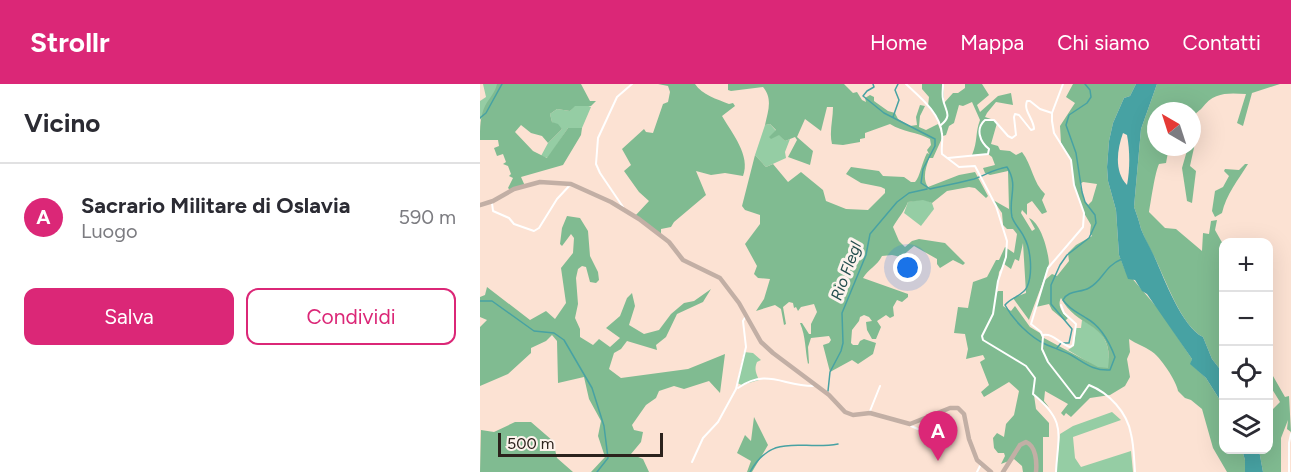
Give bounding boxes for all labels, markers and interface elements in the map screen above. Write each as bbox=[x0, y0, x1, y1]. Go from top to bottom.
text: Strollr bbox=[30, 25, 110, 59]
text: Home bbox=[870, 30, 927, 55]
text: Mappa bbox=[960, 30, 1024, 55]
text: Chi siamo bbox=[1057, 30, 1150, 55]
text: Contatti bbox=[1183, 30, 1261, 55]
north arrow bbox=[1147, 102, 1201, 156]
text: Vicino bbox=[24, 107, 100, 139]
text: Sacrario Militare di Oslavia bbox=[81, 192, 350, 219]
text: A bbox=[36, 205, 51, 229]
text: 590 m bbox=[398, 205, 456, 229]
text: Luogo bbox=[81, 219, 138, 243]
map controls bbox=[1219, 238, 1273, 454]
button: + bbox=[1219, 238, 1273, 292]
water label: Rio Flegl bbox=[827, 239, 865, 303]
your location bbox=[893, 253, 922, 282]
button: Salva bbox=[24, 288, 234, 345]
button: Condividi bbox=[246, 288, 456, 345]
button: − bbox=[1219, 292, 1273, 346]
button: locate bbox=[1219, 346, 1273, 400]
button: layers bbox=[1219, 400, 1273, 454]
pin: A bbox=[918, 412, 958, 461]
scale bar bbox=[498, 430, 663, 458]
text: 500 m bbox=[507, 434, 554, 453]

